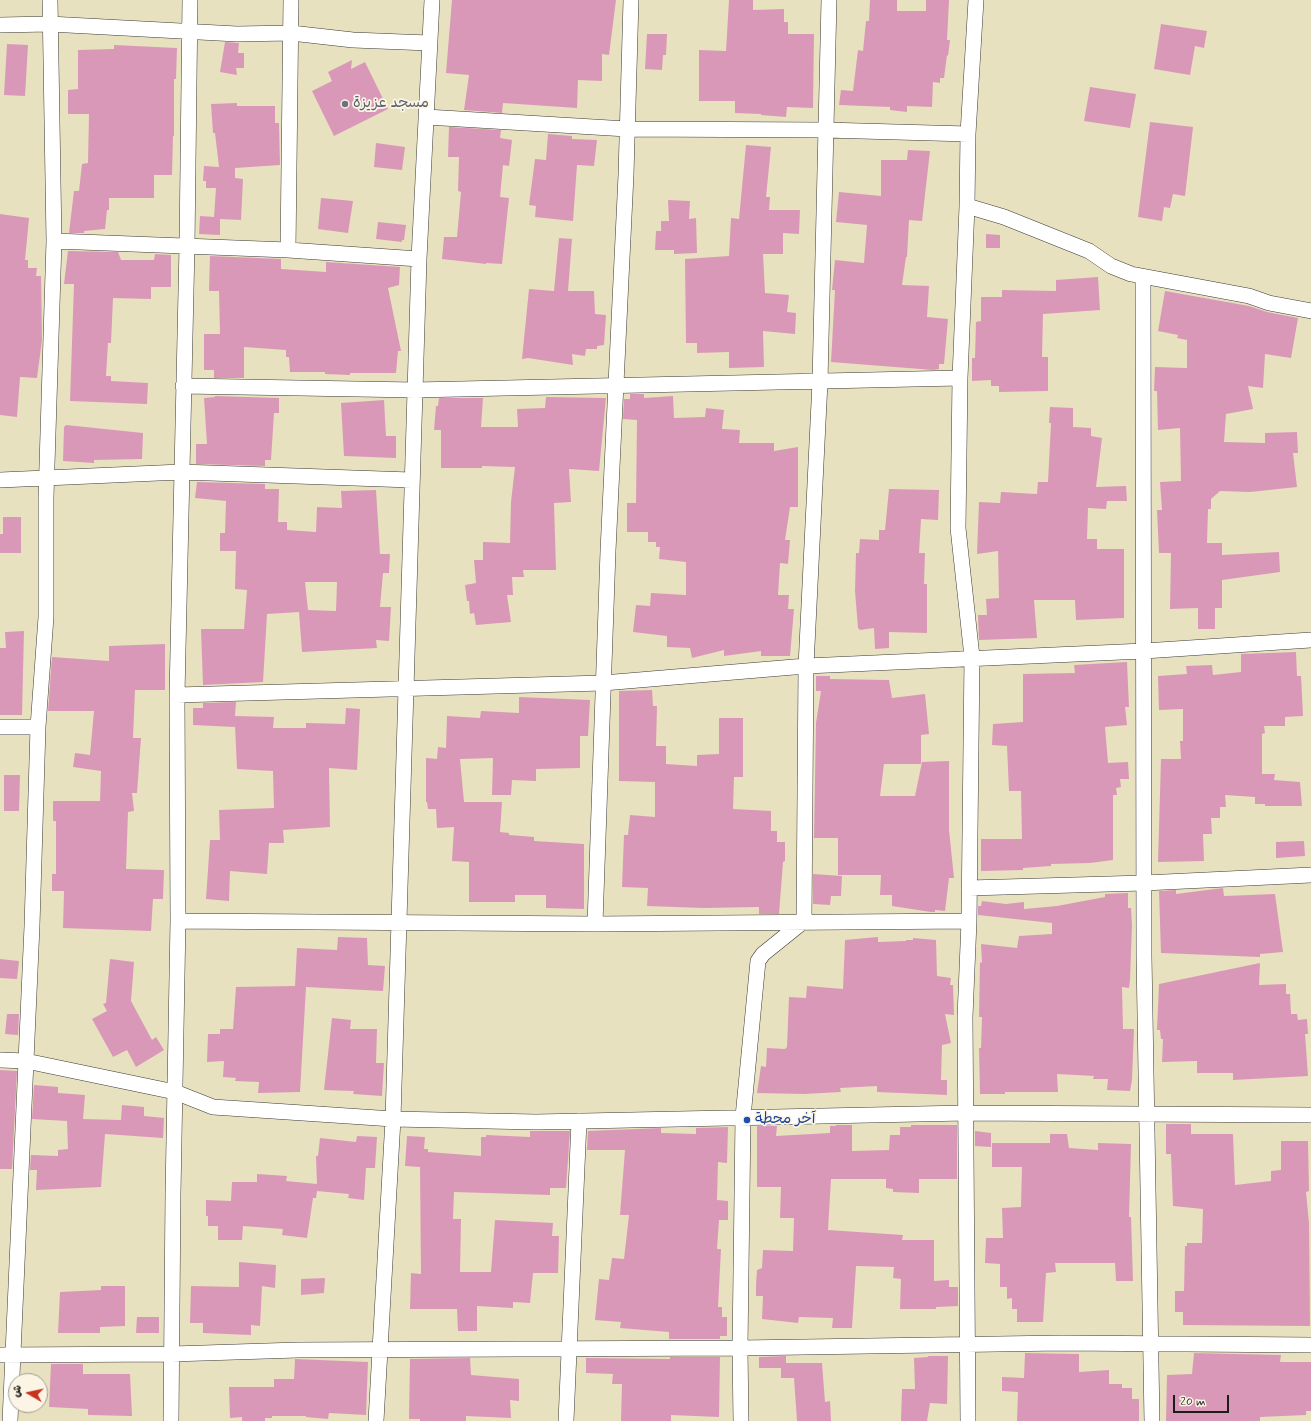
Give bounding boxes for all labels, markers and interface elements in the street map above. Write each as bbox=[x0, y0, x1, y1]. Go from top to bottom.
place label: مسجد عزيزة bbox=[353, 95, 429, 113]
marker: مسجد عزيزة bbox=[340, 99, 350, 109]
place label: آخر محطة bbox=[755, 1111, 816, 1129]
marker: آخر محطة bbox=[742, 1115, 752, 1125]
north arrow bbox=[8, 1373, 48, 1413]
text: ش bbox=[9, 1384, 25, 1398]
scale bar bbox=[1175, 1387, 1231, 1413]
text: 20 m bbox=[1180, 1394, 1206, 1410]

